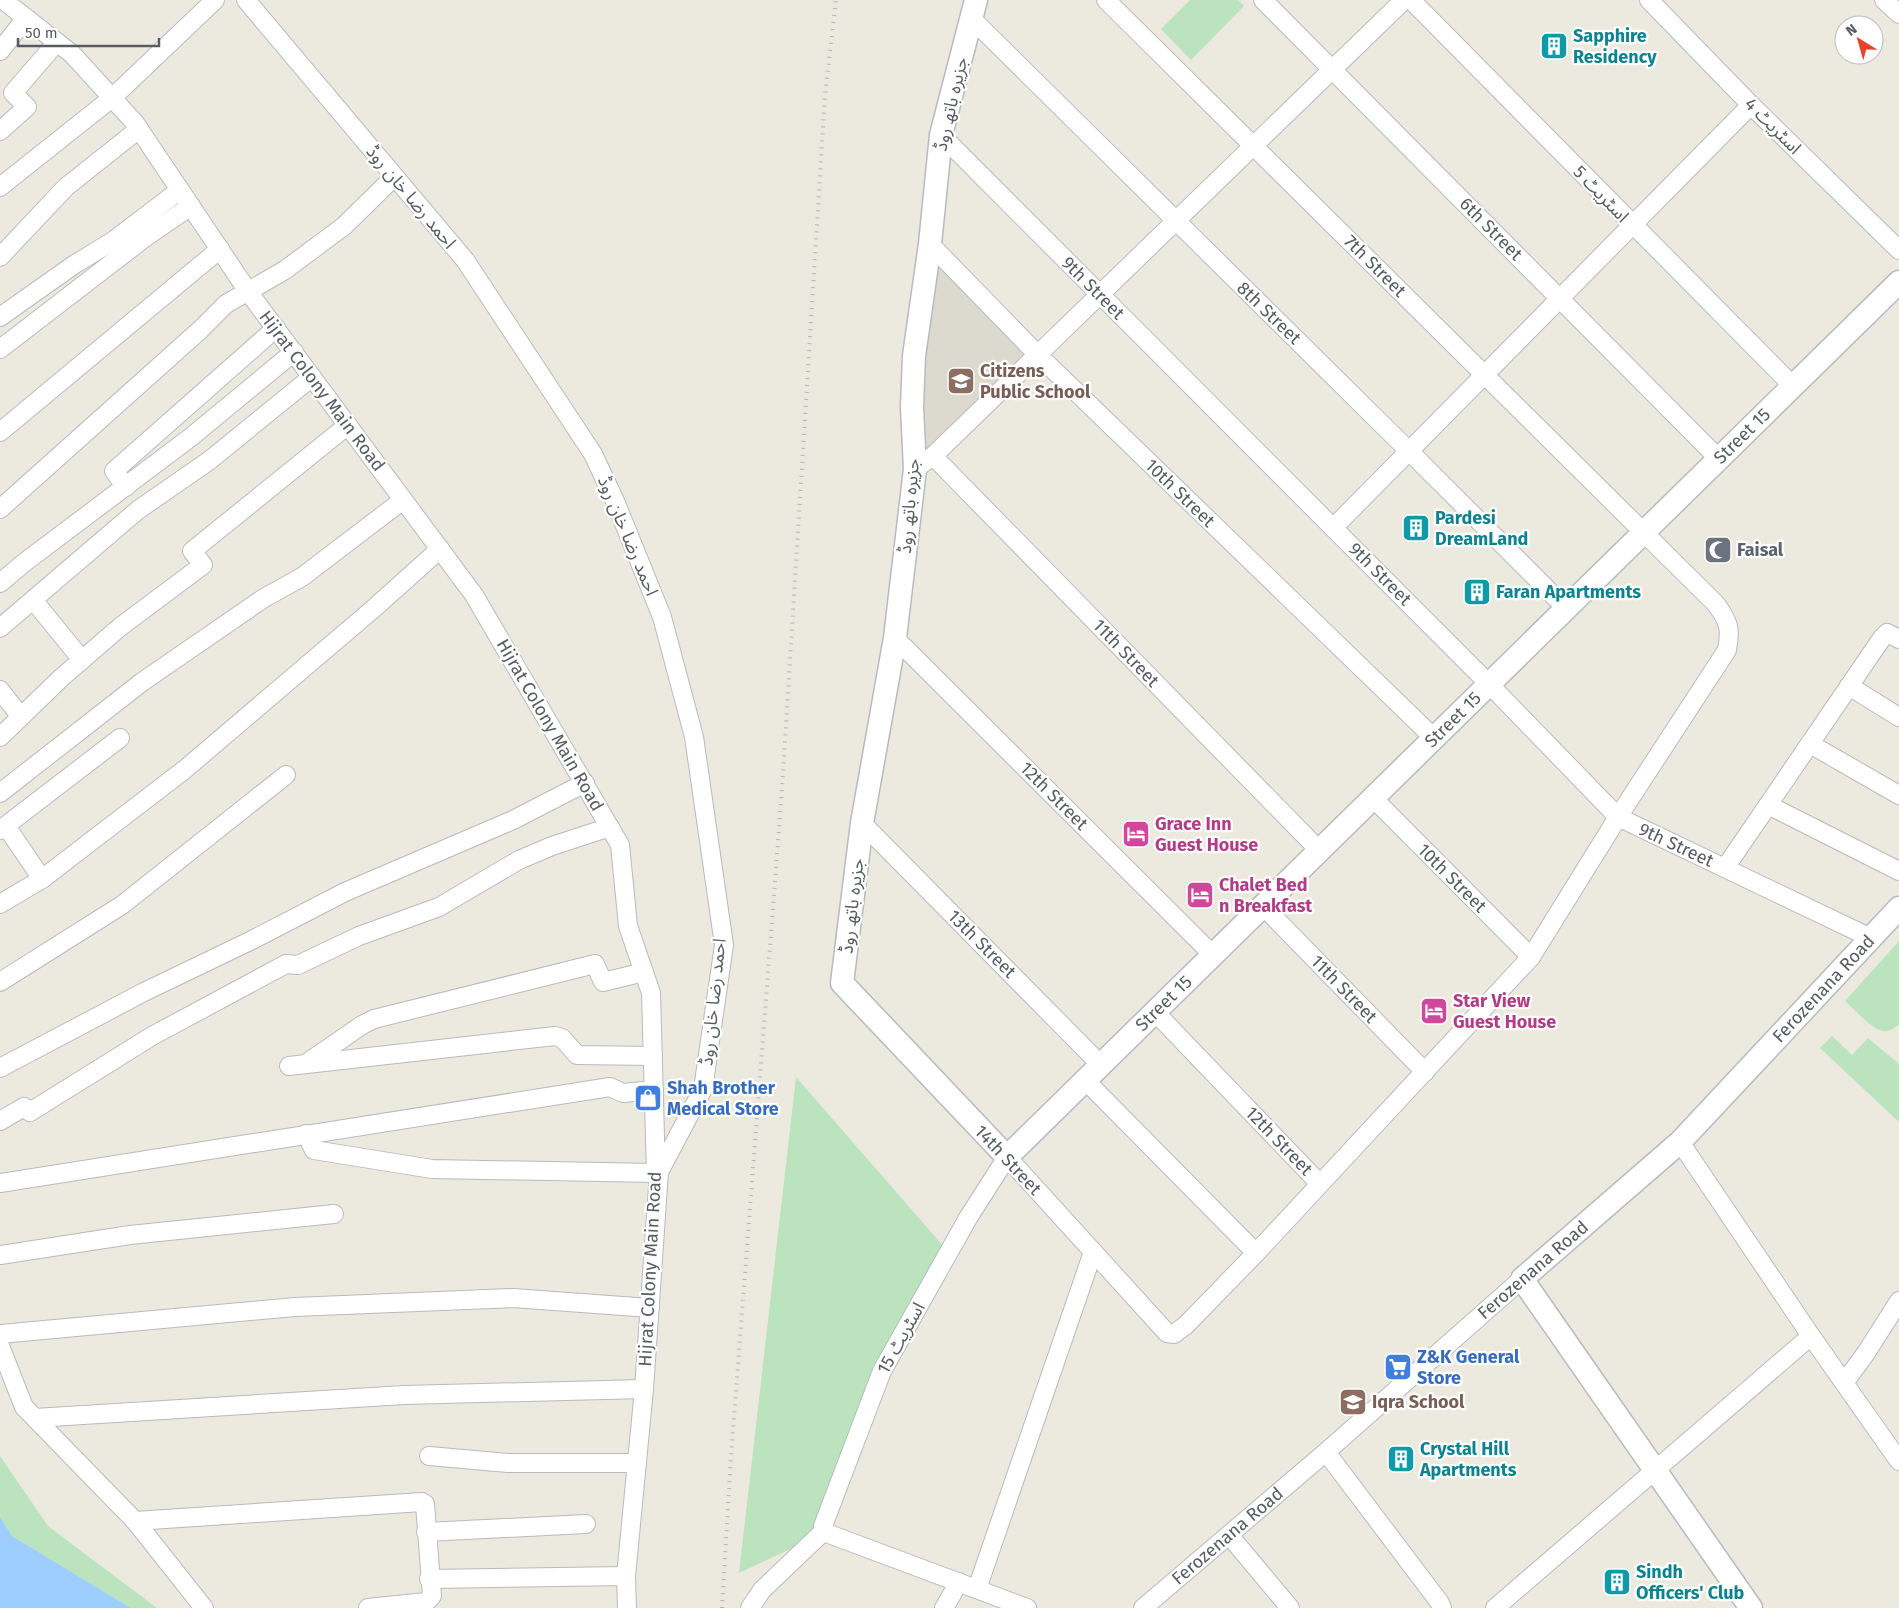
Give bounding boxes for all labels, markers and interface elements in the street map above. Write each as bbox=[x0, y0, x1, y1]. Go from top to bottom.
scale bar bbox=[18, 15, 159, 47]
north arrow bbox=[1834, 15, 1884, 65]
text: N bbox=[1843, 20, 1860, 40]
text: 50 m bbox=[25, 24, 58, 42]
place label: Sapphire Residency bbox=[1573, 25, 1657, 68]
building icon: Sapphire Residency bbox=[1539, 31, 1569, 61]
street label: جزیرہ باتھ روڈ bbox=[930, 55, 972, 153]
street label: اسٹریٹ 4 bbox=[1740, 93, 1806, 159]
street label: احمد رضا خان روڈ bbox=[361, 141, 461, 253]
street label: اسٹریٹ 5 bbox=[1569, 161, 1633, 227]
street label: 6th Street bbox=[1455, 193, 1528, 266]
street label: 7th Street bbox=[1339, 230, 1411, 302]
street label: 9th Street bbox=[1057, 252, 1129, 324]
street label: 8th Street bbox=[1232, 277, 1306, 349]
street label: Hijrat Colony Main Road bbox=[254, 306, 390, 476]
place label: Citizens Public School bbox=[980, 360, 1091, 403]
school or university icon: Citizens Public School bbox=[946, 366, 976, 396]
street label: Street 15 bbox=[1709, 403, 1775, 469]
street label: 10th Street bbox=[1141, 454, 1220, 532]
street label: جزیرہ باتھ روڈ bbox=[894, 457, 924, 555]
street label: احمد رضا خان روڈ bbox=[593, 473, 663, 599]
place label: Pardesi DreamLand bbox=[1435, 507, 1528, 550]
building icon: Pardesi DreamLand bbox=[1401, 513, 1431, 543]
mosque icon: Faisal bbox=[1703, 535, 1733, 565]
street label: 9th Street bbox=[1344, 538, 1416, 610]
place label: Faisal bbox=[1737, 539, 1784, 561]
building icon: Faran Apartments bbox=[1462, 577, 1492, 607]
place label: Faran Apartments bbox=[1496, 581, 1641, 603]
street label: 11th Street bbox=[1088, 614, 1164, 692]
street label: Hijrat Colony Main Road bbox=[492, 635, 608, 815]
street label: Street 15 bbox=[1420, 687, 1486, 752]
street label: 12th Street bbox=[1015, 757, 1093, 835]
place label: Grace Inn Guest House bbox=[1155, 813, 1258, 856]
street label: 9th Street bbox=[1635, 818, 1717, 872]
hotel icon: Grace Inn Guest House bbox=[1121, 819, 1151, 849]
street label: 10th Street bbox=[1413, 839, 1491, 917]
street label: جزیرہ باتھ روڈ bbox=[835, 857, 869, 955]
place label: Chalet Bed n Breakfast bbox=[1219, 874, 1313, 917]
hotel icon: Chalet Bed n Breakfast bbox=[1185, 880, 1215, 910]
street label: 13th Street bbox=[943, 905, 1021, 983]
street label: Ferozenana Road bbox=[1768, 930, 1879, 1047]
street label: احمد رضا خان روڈ bbox=[695, 937, 731, 1067]
street label: 11th Street bbox=[1306, 950, 1382, 1028]
street label: Street 15 bbox=[1131, 971, 1197, 1036]
place label: Star View Guest House bbox=[1453, 990, 1556, 1033]
hotel icon: Star View Guest House bbox=[1419, 996, 1449, 1026]
place label: Shah Brother Medical Store bbox=[667, 1077, 779, 1120]
shop icon: Shah Brother Medical Store bbox=[633, 1083, 663, 1113]
street label: 12th Street bbox=[1241, 1102, 1318, 1180]
street label: 14th Street bbox=[970, 1120, 1046, 1200]
street label: Hijrat Colony Main Road bbox=[634, 1171, 666, 1367]
street label: Ferozenana Road bbox=[1473, 1216, 1593, 1324]
street label: اسٹریٹ 15 bbox=[872, 1298, 930, 1378]
place label: Z&K General Store bbox=[1417, 1346, 1520, 1389]
supermarket icon: Z&K General Store bbox=[1383, 1352, 1413, 1382]
school or university icon: Iqra School bbox=[1338, 1387, 1368, 1417]
place label: Iqra School bbox=[1372, 1391, 1465, 1413]
place label: Crystal Hill Apartments bbox=[1419, 1438, 1517, 1481]
building icon: Crystal Hill Apartments bbox=[1386, 1444, 1416, 1474]
street label: Ferozenana Road bbox=[1167, 1482, 1288, 1590]
place label: Sindh Officers' Club bbox=[1636, 1561, 1745, 1604]
building icon: Sindh Officers' Club bbox=[1602, 1567, 1632, 1597]

